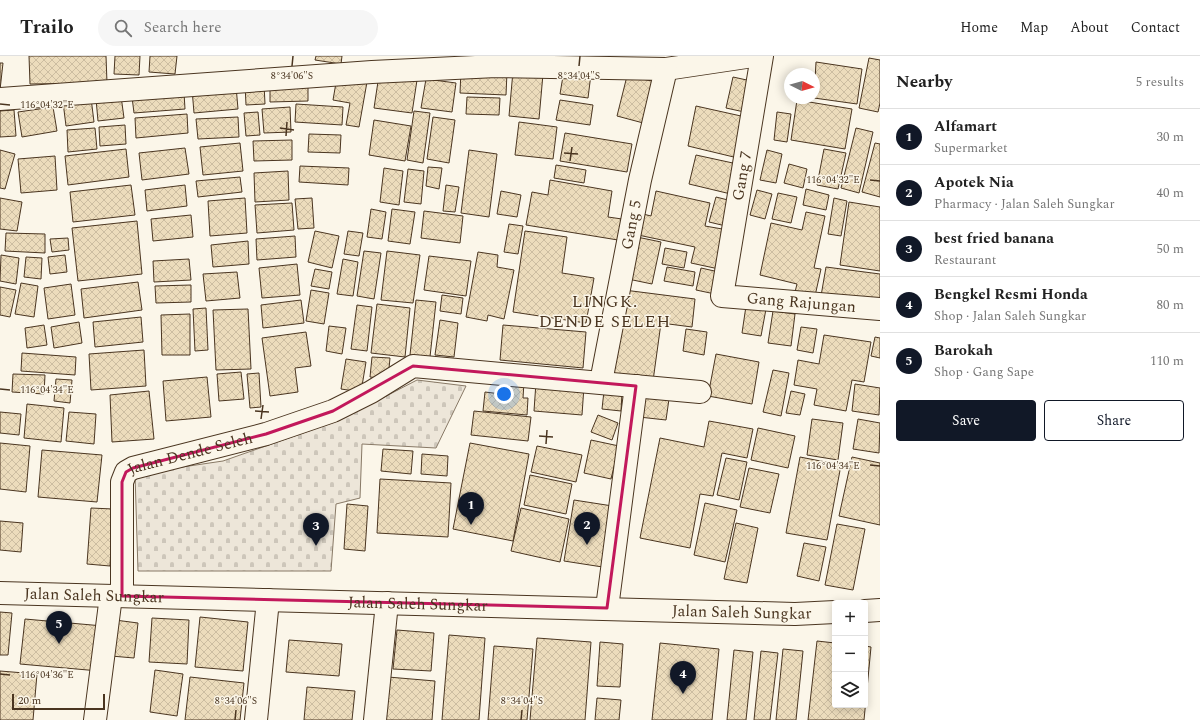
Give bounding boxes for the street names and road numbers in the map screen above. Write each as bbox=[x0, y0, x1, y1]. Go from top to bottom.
street label: Gang 7 bbox=[726, 149, 758, 203]
street label: Gang 5 bbox=[615, 198, 648, 252]
street label: Gang Rajungan bbox=[746, 286, 857, 319]
street label: Jalan Dende Seleh bbox=[123, 426, 255, 481]
street label: Jalan Saleh Sungkar bbox=[24, 582, 164, 609]
street label: Jalan Saleh Sungkar bbox=[348, 590, 488, 618]
street label: Jalan Saleh Sungkar bbox=[671, 599, 812, 626]

